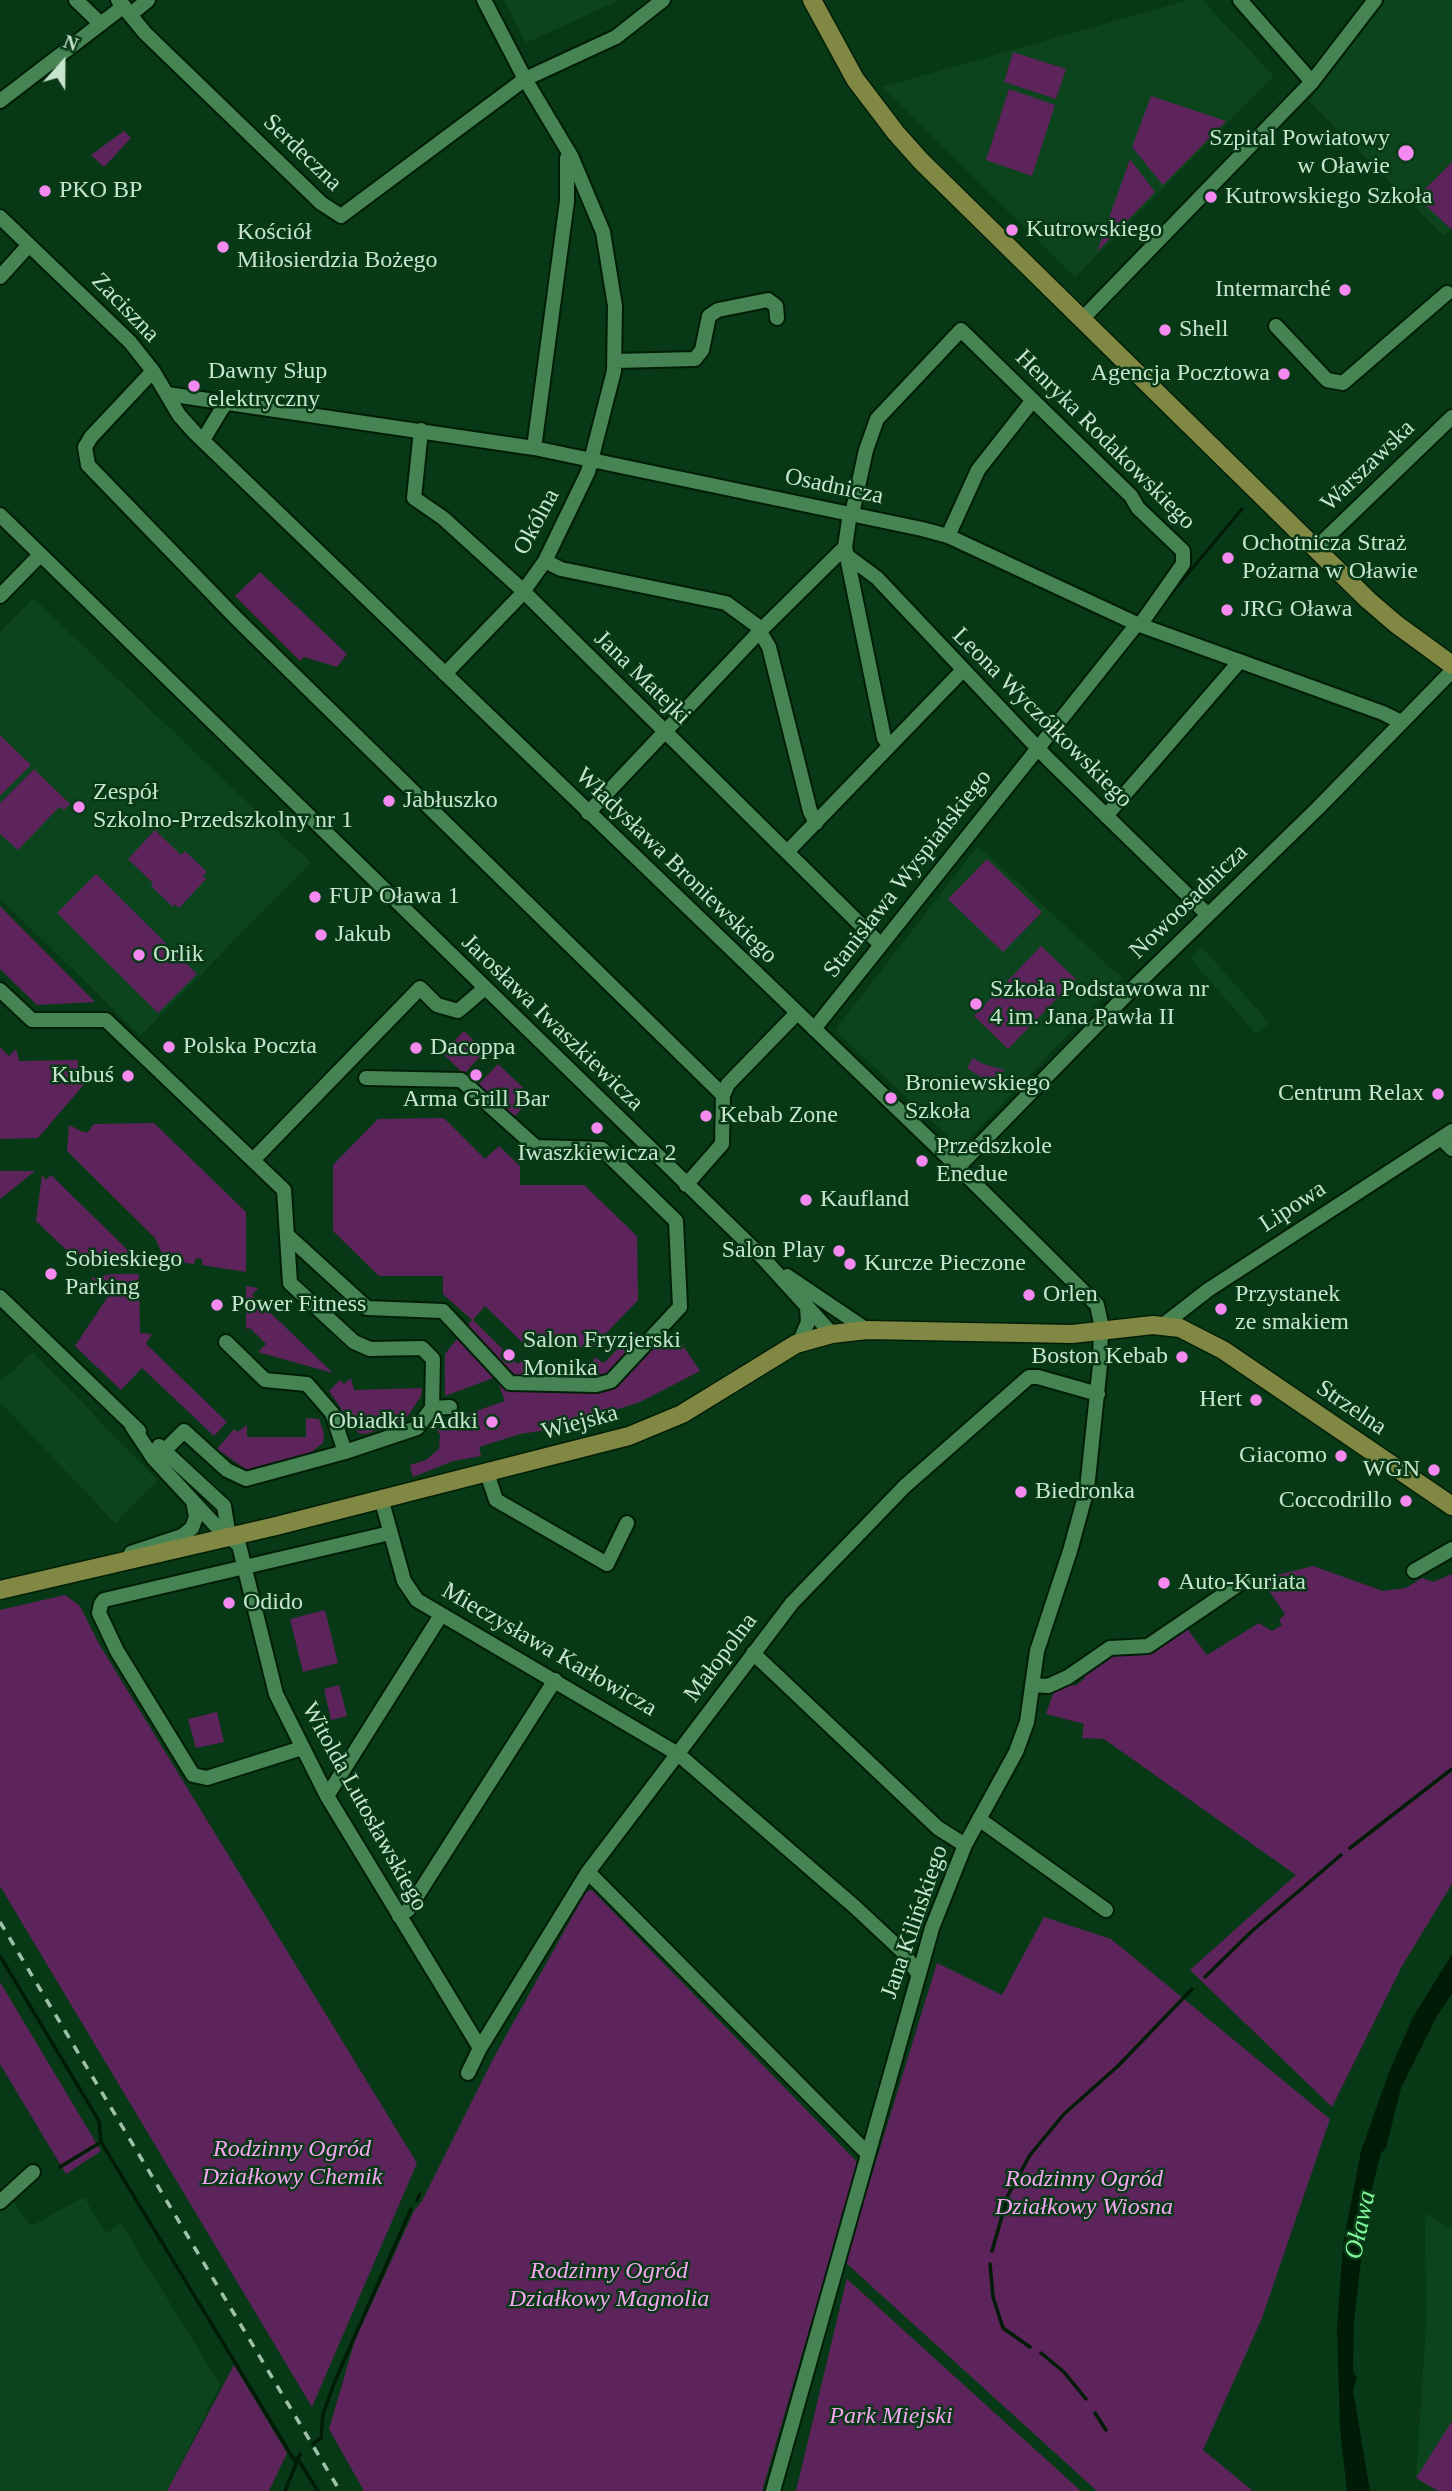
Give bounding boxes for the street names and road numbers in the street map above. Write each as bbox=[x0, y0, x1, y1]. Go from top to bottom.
street label: Serdeczna bbox=[257, 108, 347, 198]
street label: Zaciszna bbox=[85, 267, 165, 349]
street label: Henryka Rodakowskiego bbox=[1009, 344, 1201, 536]
street label: Warszawska bbox=[1315, 414, 1421, 518]
street label: Osadnicza bbox=[782, 463, 886, 511]
street label: Okólna bbox=[508, 484, 566, 560]
street label: Leona Wyczółkowskiego bbox=[946, 622, 1138, 814]
street label: Jana Matejki bbox=[588, 625, 696, 731]
street label: Władysława Broniewskiego bbox=[569, 762, 783, 970]
street label: Stanisława Wyspiańskiego bbox=[818, 764, 998, 984]
street label: Nowoosadnicza bbox=[1124, 838, 1254, 966]
street label: Jarosława Iwaszkiewicza bbox=[455, 929, 649, 1117]
street label: Lipowa bbox=[1254, 1175, 1332, 1239]
street label: Strzelna bbox=[1310, 1374, 1392, 1442]
street label: Wiejska bbox=[539, 1399, 621, 1447]
street label: Mieczysława Karłowicza bbox=[436, 1577, 662, 1723]
street label: Małopolna bbox=[678, 1608, 764, 1708]
street label: Witolda Lutosławskiego bbox=[295, 1698, 433, 1916]
street label: Jana Kilińskiego bbox=[875, 1841, 955, 2003]

